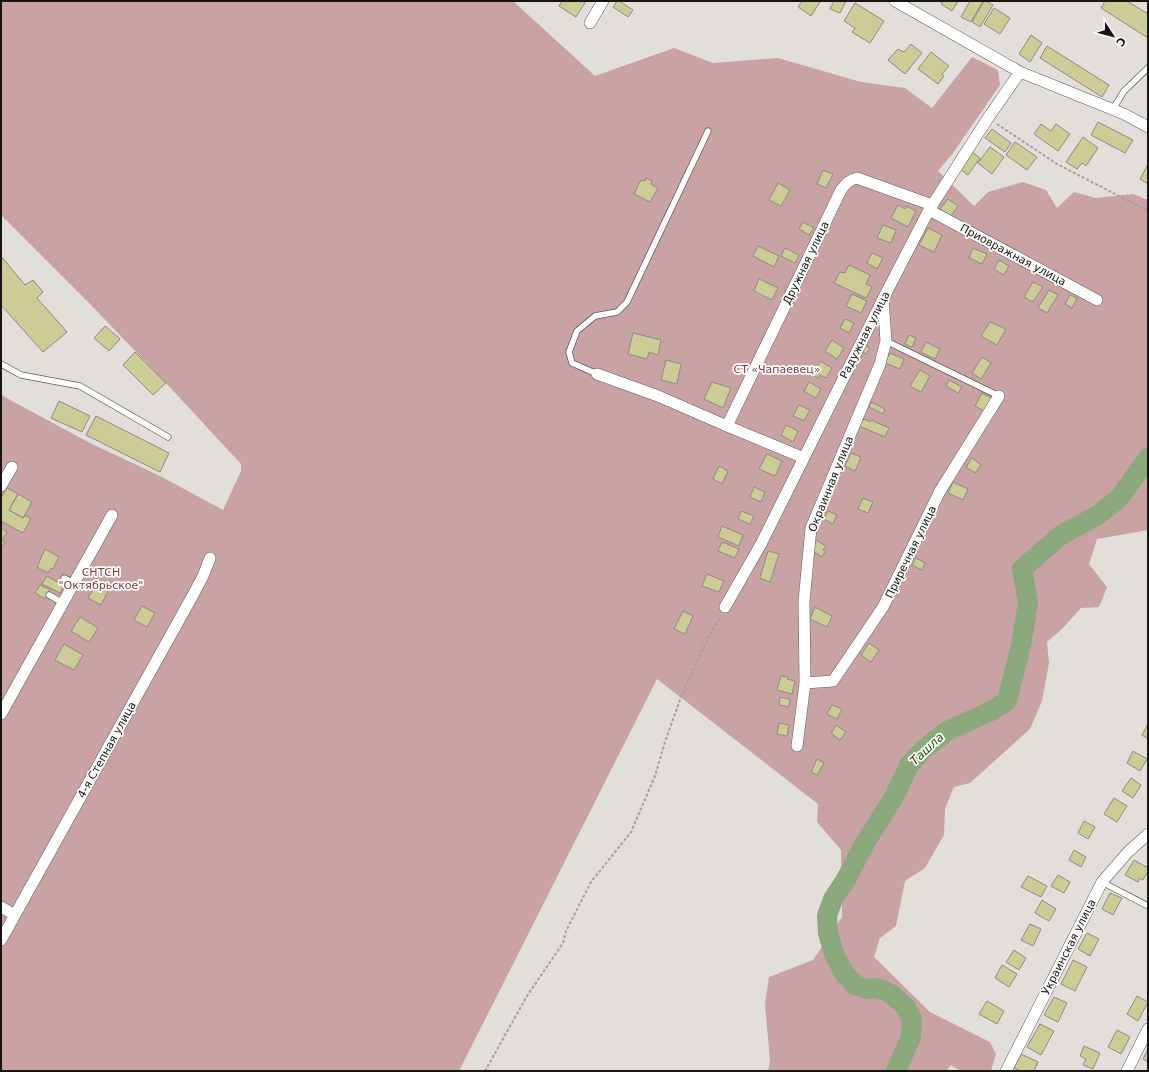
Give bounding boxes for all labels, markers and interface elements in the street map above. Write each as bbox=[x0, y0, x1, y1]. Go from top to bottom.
north arrow bbox=[1093, 16, 1133, 56]
text: С bbox=[1113, 34, 1128, 49]
street label: Дружная улица bbox=[780, 219, 832, 307]
street label: Приовражная улица bbox=[958, 222, 1068, 288]
street label: Радужная улица bbox=[837, 289, 893, 381]
park label: СТ «Чапаевец» bbox=[733, 363, 821, 376]
street label: Окраинная улица bbox=[806, 434, 856, 534]
street label: Приречная улица bbox=[883, 503, 939, 601]
park label: СНТСН "Октябрьское" bbox=[59, 566, 143, 592]
street label: 4-я Степная улица bbox=[75, 700, 139, 800]
water label: Ташла bbox=[907, 730, 947, 768]
street label: Украинская улица bbox=[1039, 897, 1099, 997]

